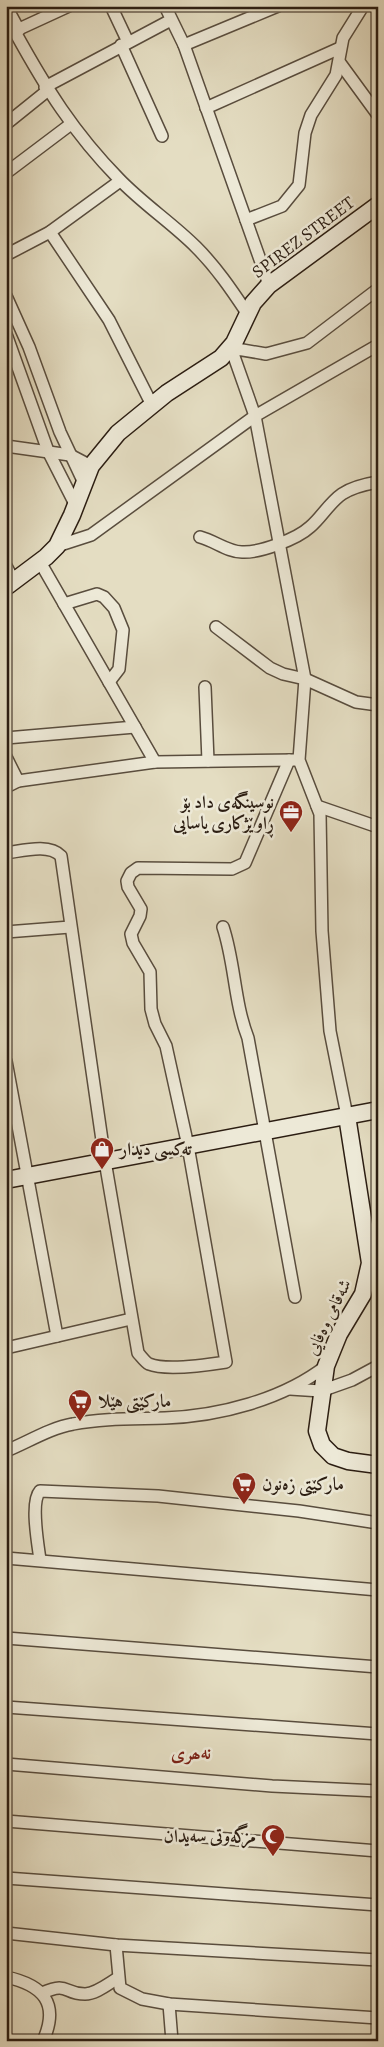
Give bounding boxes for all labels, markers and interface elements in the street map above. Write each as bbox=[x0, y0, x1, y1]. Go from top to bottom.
street label: SPIREZ STREET bbox=[247, 190, 359, 284]
place label: نوسینگەی داد بۆ ڕاوێژكاری یاسایی bbox=[172, 790, 274, 838]
office icon: نوسینگەی داد بۆ ڕاوێژكاری یاسایی bbox=[278, 799, 304, 833]
shop icon: تەكسی دیدار bbox=[89, 1136, 115, 1170]
place label: تەكسی دیدار bbox=[118, 1137, 192, 1162]
street label: شەقامی وەفایی bbox=[299, 1275, 357, 1359]
supermarket icon: مارکێتی هێلا bbox=[67, 1388, 93, 1422]
place label: مارکێتی هێلا bbox=[98, 1389, 171, 1414]
supermarket icon: مارکێتی زەنون bbox=[231, 1471, 257, 1505]
place label: مارکێتی زەنون bbox=[262, 1472, 344, 1497]
district label: نەھری bbox=[171, 1740, 212, 1766]
place label: مزگەوتی سەیدان bbox=[164, 1823, 256, 1849]
mosque icon: مزگەوتی سەیدان bbox=[260, 1823, 286, 1857]

